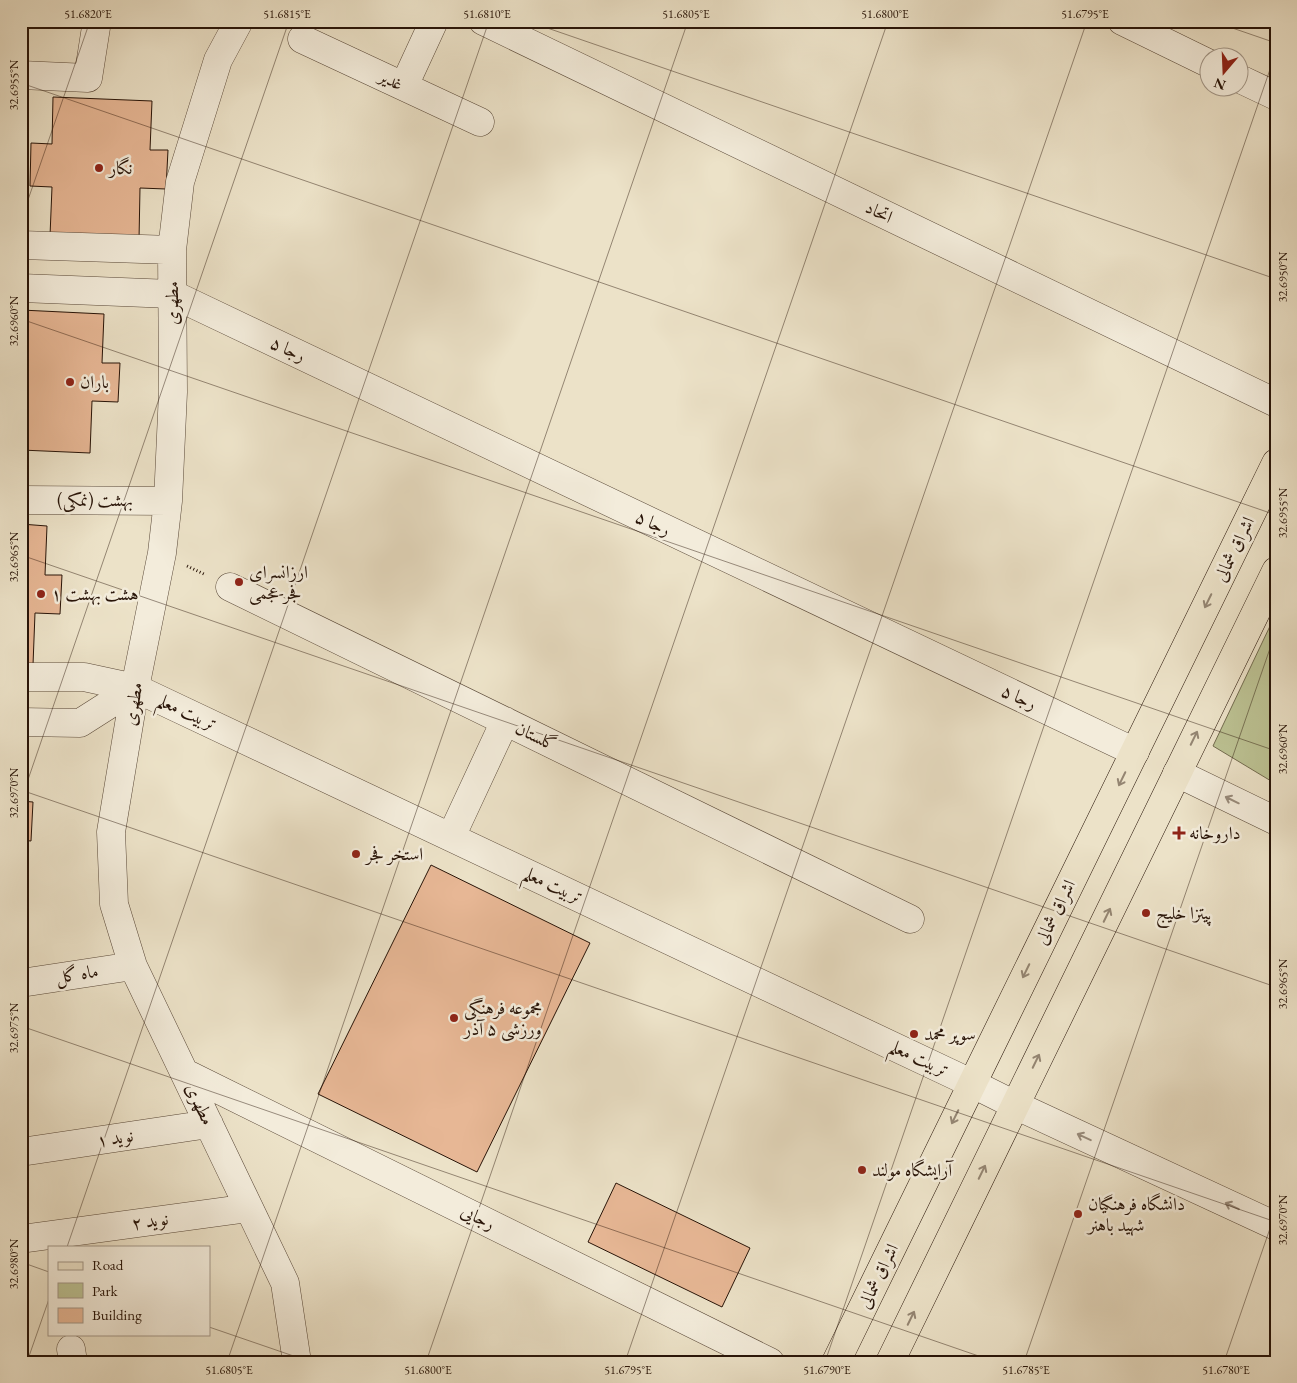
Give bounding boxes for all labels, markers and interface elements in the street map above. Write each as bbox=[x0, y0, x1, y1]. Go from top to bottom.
text: 51.6820°E bbox=[64, 6, 112, 22]
text: 51.6815°E bbox=[263, 6, 311, 22]
text: 51.6810°E bbox=[463, 6, 511, 22]
text: 51.6805°E bbox=[662, 6, 710, 22]
text: 51.6800°E bbox=[861, 6, 909, 22]
text: 51.6795°E bbox=[1061, 6, 1109, 22]
north arrow bbox=[1200, 48, 1250, 98]
text: 32.6955°N bbox=[6, 59, 22, 110]
street label: غدیر bbox=[374, 63, 407, 95]
text: N bbox=[1211, 74, 1228, 95]
place label: نگار bbox=[107, 156, 133, 179]
marker: نگار bbox=[93, 162, 105, 174]
street label: اتحاد bbox=[862, 195, 897, 228]
text: 32.6950°N bbox=[1275, 251, 1291, 302]
street label: مطهری bbox=[160, 281, 184, 325]
text: 32.6960°N bbox=[6, 295, 22, 346]
street label: رجا ۵ bbox=[267, 330, 310, 367]
place label: باران bbox=[80, 370, 109, 393]
marker: باران bbox=[64, 376, 76, 388]
text: 32.6955°N bbox=[1275, 487, 1291, 538]
street label: بهشت (نمکی) bbox=[57, 488, 133, 513]
street label: رجا ۵ bbox=[632, 504, 675, 541]
street label: اشراق شمالی bbox=[1208, 512, 1260, 586]
text: 32.6965°N bbox=[6, 531, 22, 582]
place label: ارزانسرای فجر-عجمی bbox=[249, 560, 308, 605]
marker: ارزانسرای فجر-عجمی bbox=[233, 576, 245, 588]
place label: هشت بهشت ۱ bbox=[51, 582, 139, 606]
marker: هشت بهشت ۱ bbox=[35, 588, 47, 600]
one-way arrow bbox=[1203, 594, 1213, 609]
street label: رجا ۵ bbox=[998, 678, 1041, 715]
street label: مطهری bbox=[118, 680, 148, 728]
street label: تربیت معلم bbox=[151, 688, 221, 742]
street label: گلستان bbox=[512, 716, 561, 755]
text: 32.6960°N bbox=[1275, 723, 1291, 774]
one-way arrow bbox=[1190, 731, 1199, 746]
text: 32.6970°N bbox=[6, 767, 22, 818]
one-way arrow bbox=[1116, 771, 1126, 786]
one-way arrow bbox=[1225, 794, 1240, 804]
place label: داروخانه bbox=[1189, 821, 1241, 844]
marker: داروخانه bbox=[1173, 827, 1185, 839]
place label: استخر فجر bbox=[364, 842, 423, 866]
marker: استخر فجر bbox=[350, 848, 362, 860]
street label: تربیت معلم bbox=[517, 861, 587, 915]
street label: اشراق شمالی bbox=[1029, 875, 1081, 949]
place label: پیتزا خلیج bbox=[1156, 901, 1212, 929]
marker: پیتزا خلیج bbox=[1140, 907, 1152, 919]
one-way arrow bbox=[1103, 908, 1112, 923]
text: 32.6965°N bbox=[1275, 958, 1291, 1009]
street label: ماه گل bbox=[54, 959, 100, 989]
one-way arrow bbox=[1021, 964, 1031, 979]
place label: مجموعه فرهنگی ورزشی ۵ آذر bbox=[462, 996, 542, 1042]
text: 32.6975°N bbox=[6, 1002, 22, 1053]
marker: مجموعه فرهنگی ورزشی ۵ آذر bbox=[448, 1012, 460, 1024]
place label: سوپر محمد bbox=[924, 1022, 976, 1045]
marker: سوپر محمد bbox=[908, 1028, 920, 1040]
street label: تربیت معلم bbox=[883, 1034, 953, 1088]
one-way arrow bbox=[1032, 1054, 1041, 1069]
street label: مطهری bbox=[180, 1079, 220, 1129]
one-way arrow bbox=[950, 1110, 960, 1125]
street label: نوید ۱ bbox=[95, 1123, 135, 1152]
one-way arrow bbox=[1077, 1132, 1092, 1142]
place label: آرایشگاه مولند bbox=[872, 1158, 954, 1181]
marker: آرایشگاه مولند bbox=[856, 1164, 868, 1176]
one-way arrow bbox=[978, 1165, 987, 1180]
place label: دانشگاه فرهنگیان شهید باهنر bbox=[1086, 1192, 1185, 1237]
text: 32.6970°N bbox=[1275, 1194, 1291, 1245]
street label: رجایی bbox=[457, 1198, 499, 1236]
one-way arrow bbox=[1224, 1200, 1239, 1210]
street label: نوید ۲ bbox=[130, 1207, 170, 1234]
marker: دانشگاه فرهنگیان شهید باهنر bbox=[1072, 1208, 1084, 1220]
text: 32.6980°N bbox=[6, 1238, 22, 1289]
street label: اشراق شمالی bbox=[852, 1239, 904, 1313]
legend bbox=[48, 1246, 210, 1336]
text: Road bbox=[92, 1255, 124, 1274]
text: Park bbox=[92, 1281, 119, 1300]
text: Building bbox=[92, 1305, 142, 1324]
one-way arrow bbox=[907, 1311, 916, 1326]
text: 51.6805°E bbox=[205, 1362, 253, 1378]
text: 51.6800°E bbox=[404, 1362, 452, 1378]
text: 51.6795°E bbox=[604, 1362, 652, 1378]
text: 51.6790°E bbox=[803, 1362, 851, 1378]
text: 51.6785°E bbox=[1002, 1362, 1050, 1378]
text: 51.6780°E bbox=[1202, 1362, 1250, 1378]

